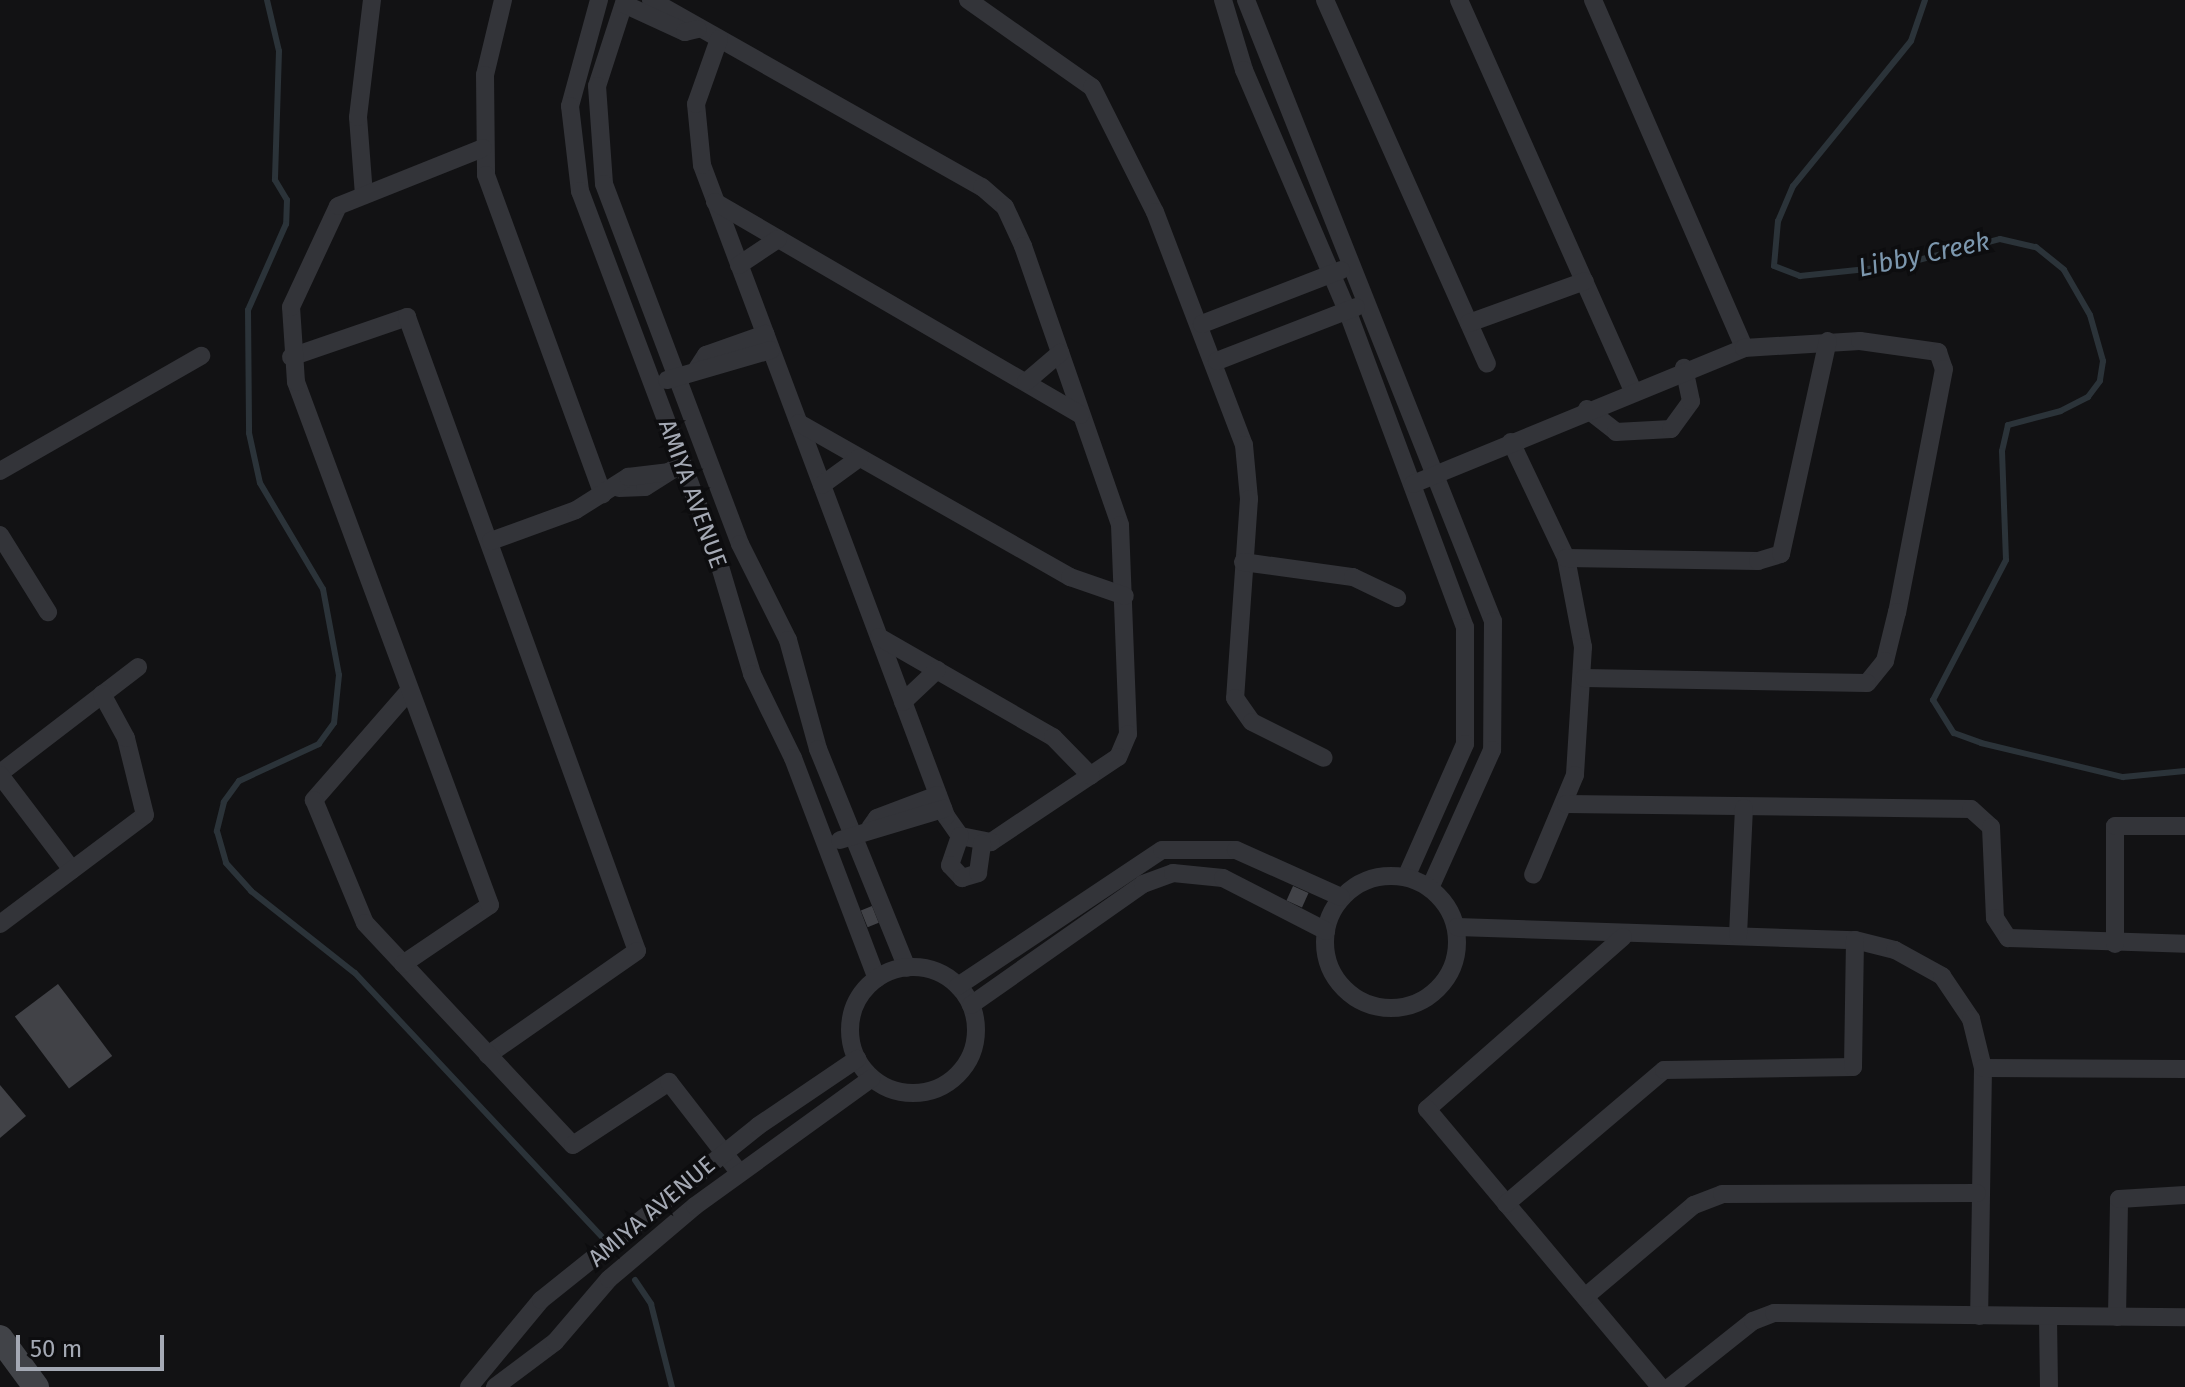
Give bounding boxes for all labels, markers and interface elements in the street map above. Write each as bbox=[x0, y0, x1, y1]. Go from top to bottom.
water label: Libby Creek bbox=[1855, 226, 1993, 284]
street label: AMIYA AVENUE bbox=[652, 416, 732, 572]
street label: AMIYA AVENUE bbox=[583, 1151, 721, 1273]
scale bar bbox=[20, 1319, 168, 1369]
text: 50 m bbox=[30, 1335, 82, 1363]

